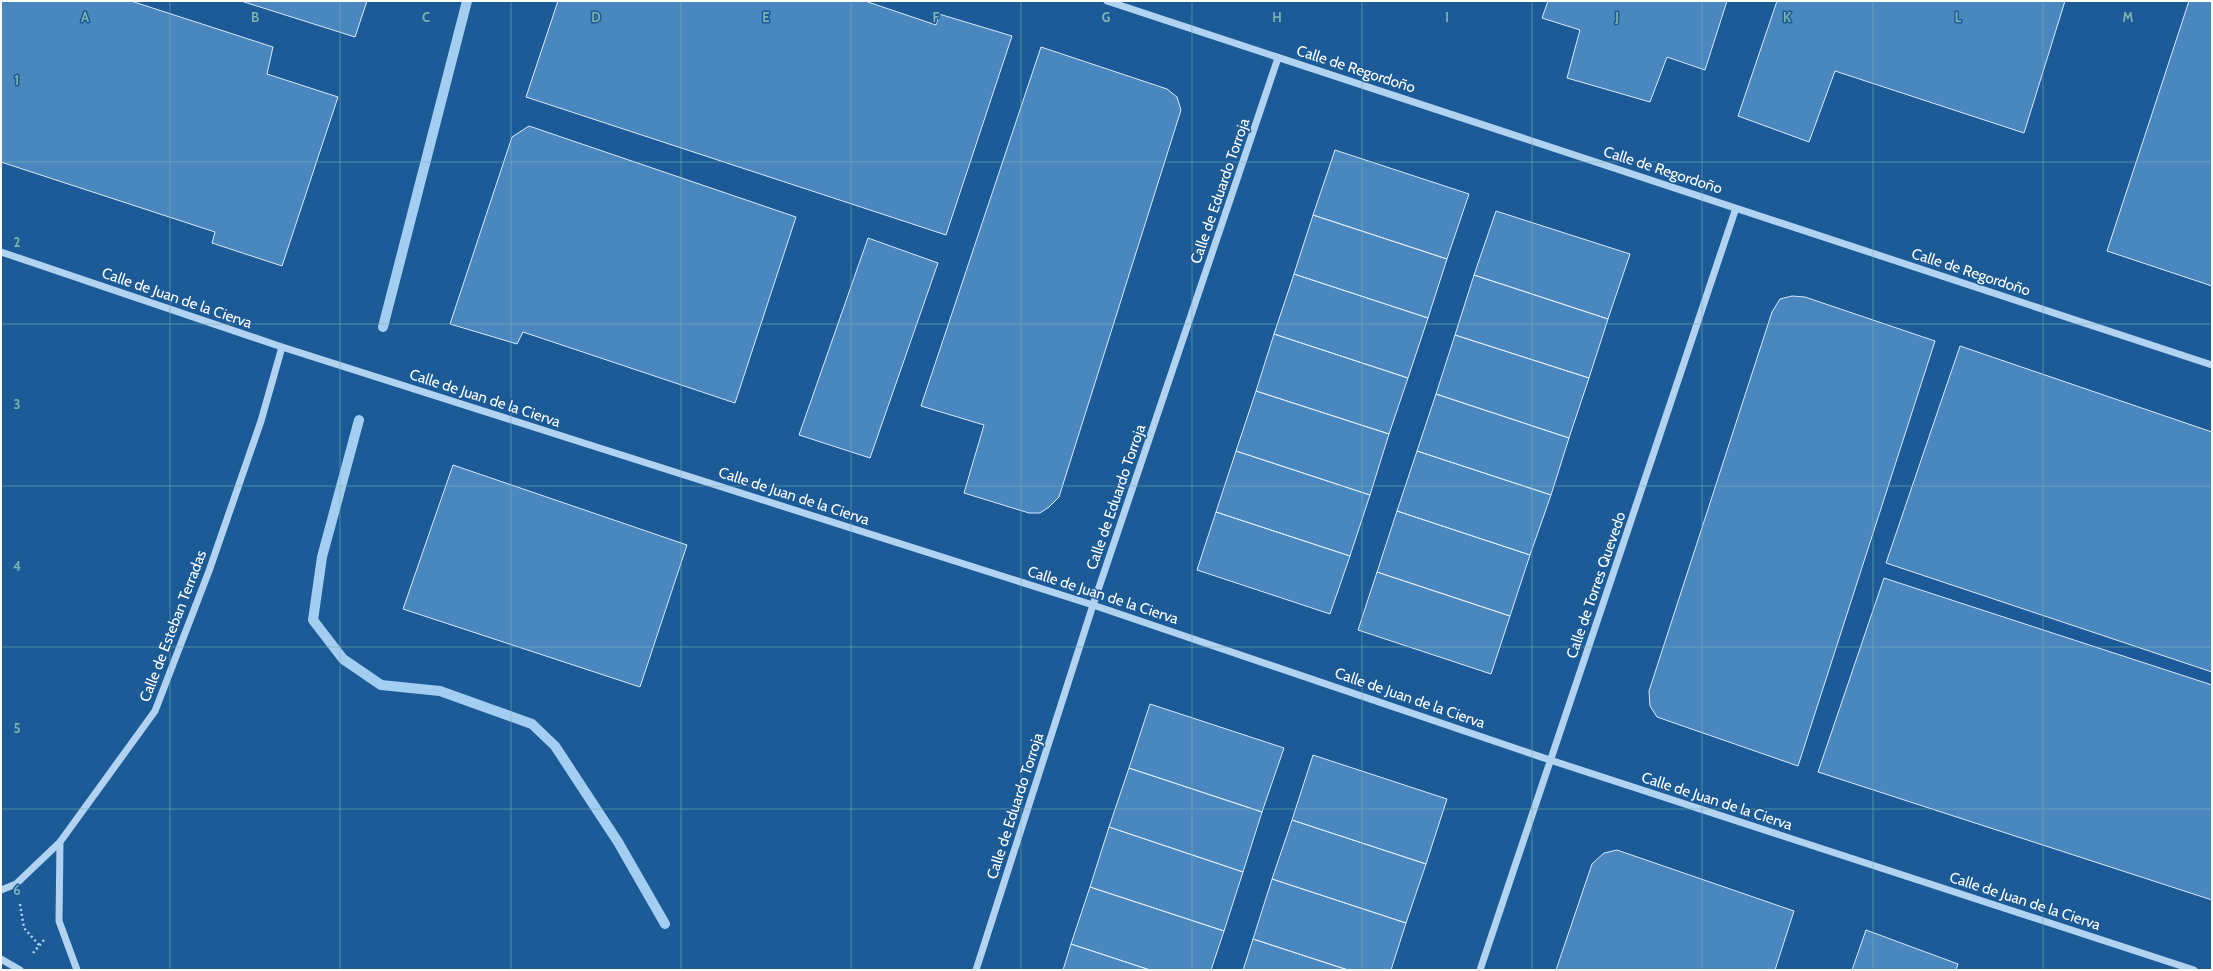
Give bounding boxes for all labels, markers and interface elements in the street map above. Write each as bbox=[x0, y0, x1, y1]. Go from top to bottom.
text: A bbox=[81, 9, 90, 25]
text: B bbox=[251, 9, 259, 25]
text: C bbox=[422, 9, 430, 25]
text: D bbox=[591, 9, 601, 25]
text: E bbox=[762, 9, 770, 25]
text: F bbox=[933, 9, 940, 25]
text: G bbox=[1102, 9, 1111, 25]
text: H bbox=[1272, 9, 1282, 25]
text: I bbox=[1445, 9, 1449, 25]
text: J bbox=[1614, 9, 1619, 25]
text: K bbox=[1783, 9, 1792, 25]
text: L bbox=[1955, 9, 1962, 25]
text: M bbox=[2123, 9, 2134, 25]
street label: Calle de Regordoño bbox=[1294, 41, 1418, 97]
text: 1 bbox=[15, 72, 19, 88]
street label: Calle de Eduardo Torroja bbox=[1187, 115, 1254, 266]
street label: Calle de Regordoño bbox=[1601, 142, 1725, 198]
text: 2 bbox=[14, 234, 21, 250]
street label: Calle de Regordoño bbox=[1909, 244, 2033, 300]
street label: Calle de Juan de la Cierva bbox=[100, 264, 255, 332]
street label: Calle de Juan de la Cierva bbox=[407, 365, 564, 431]
text: 3 bbox=[13, 396, 21, 412]
street label: Calle de Eduardo Torroja bbox=[1083, 421, 1150, 572]
street label: Calle de Juan de la Cierva bbox=[716, 463, 873, 529]
street label: Calle de Torres Quevedo bbox=[1562, 509, 1630, 661]
street label: Calle de Esteban Terradas bbox=[136, 548, 210, 704]
text: 4 bbox=[13, 558, 21, 574]
street label: Calle de Juan de la Cierva bbox=[1025, 562, 1182, 628]
street label: Calle de Juan de la Cierva bbox=[1333, 664, 1488, 732]
text: 5 bbox=[14, 720, 21, 736]
street label: Calle de Eduardo Torroja bbox=[983, 730, 1047, 881]
street label: Calle de Juan de la Cierva bbox=[1639, 768, 1796, 834]
street label: Calle de Juan de la Cierva bbox=[1947, 868, 2104, 934]
text: 6 bbox=[13, 882, 21, 898]

